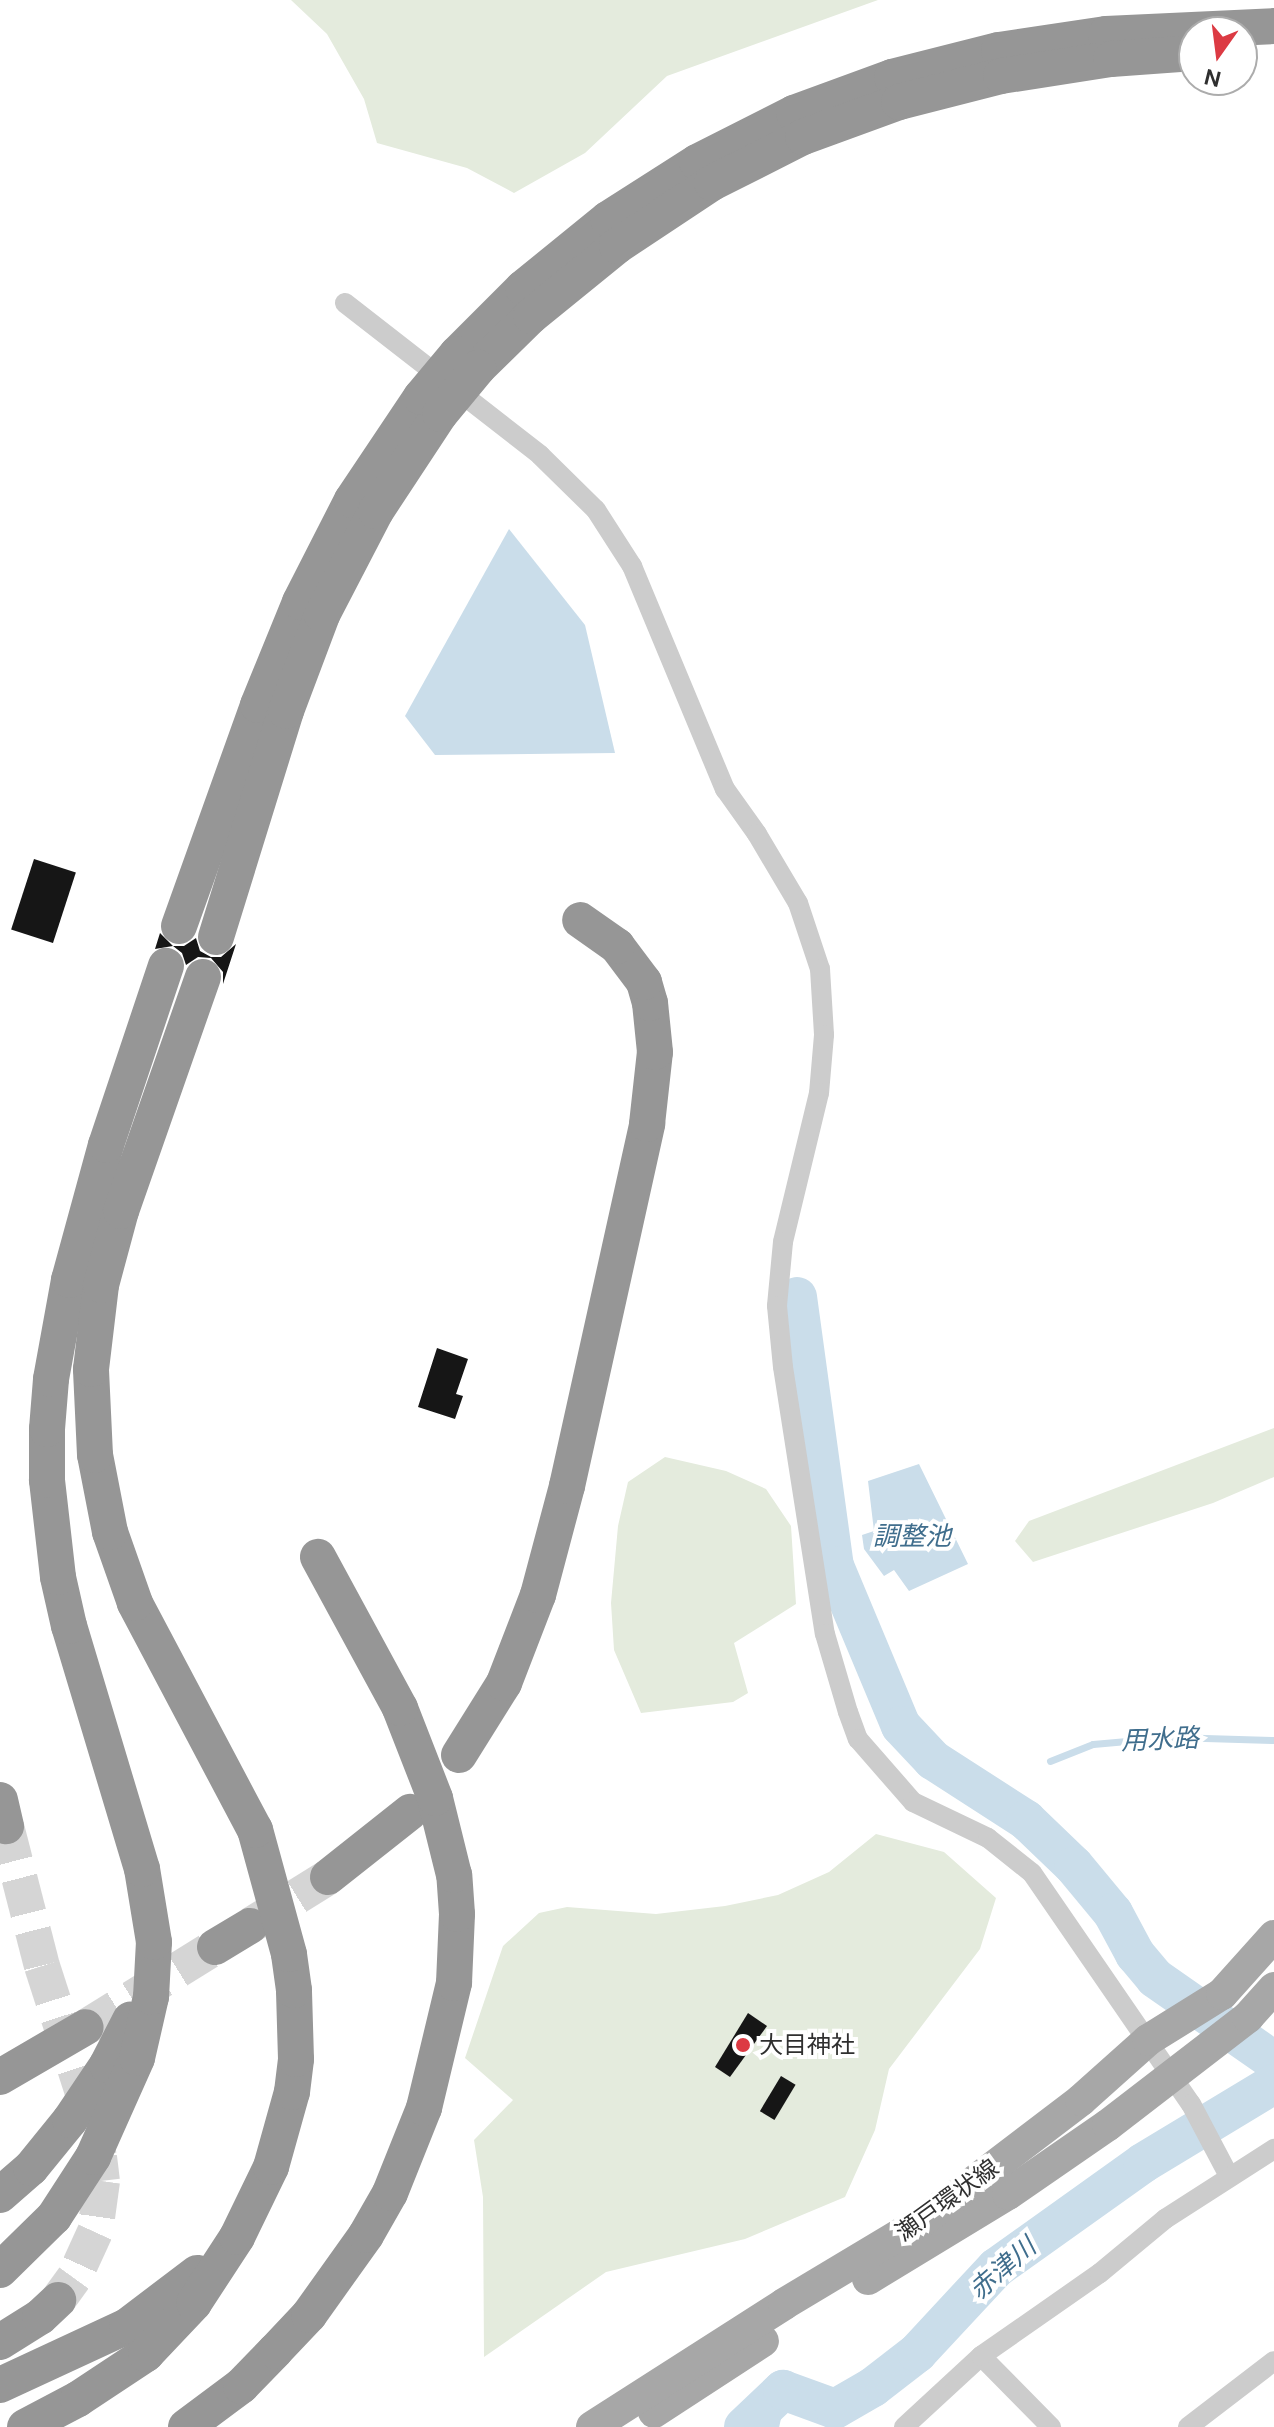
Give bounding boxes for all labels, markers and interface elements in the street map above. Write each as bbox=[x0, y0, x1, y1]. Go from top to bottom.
north arrow bbox=[1178, 16, 1258, 96]
text: N bbox=[1201, 62, 1224, 94]
water label: 調整池 bbox=[873, 1521, 951, 1553]
water label: 用水路 bbox=[1120, 1723, 1200, 1757]
place label: 大目神社 bbox=[759, 2031, 855, 2059]
marker: 大目神社 bbox=[734, 2036, 752, 2054]
street label: 瀬戸環状線 bbox=[890, 2153, 1004, 2247]
water label: 赤津川 bbox=[963, 2232, 1043, 2306]

